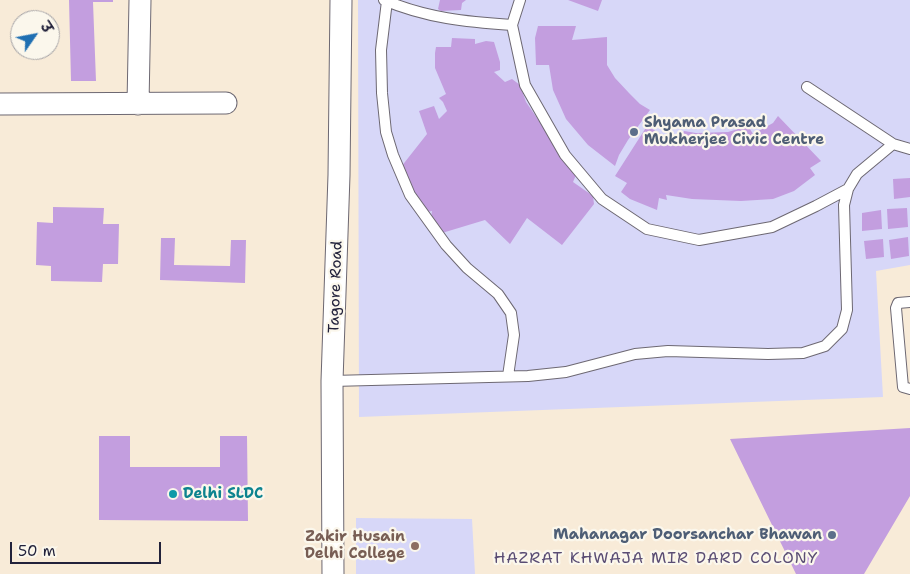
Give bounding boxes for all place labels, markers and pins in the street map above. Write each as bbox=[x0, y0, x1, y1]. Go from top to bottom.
place label: Shyama Prasad Mukherjee Civic Centre bbox=[644, 114, 824, 149]
marker: Shyama Prasad Mukherjee Civic Centre bbox=[628, 126, 640, 138]
place label: Delhi SLDC bbox=[183, 485, 263, 503]
marker: Delhi SLDC bbox=[167, 488, 179, 500]
place label: Mahanagar Doorsanchar Bhawan bbox=[553, 526, 822, 544]
place label: Zakir Husain Delhi College bbox=[304, 528, 405, 563]
marker: Mahanagar Doorsanchar Bhawan bbox=[826, 529, 838, 541]
marker: Zakir Husain Delhi College bbox=[409, 540, 421, 552]

